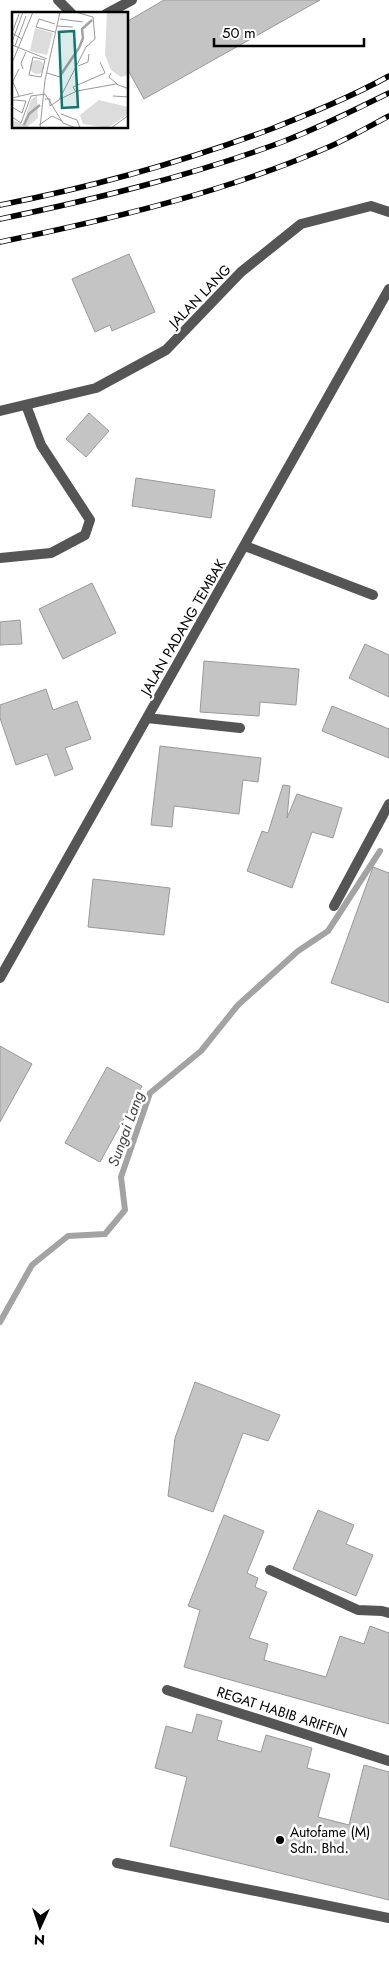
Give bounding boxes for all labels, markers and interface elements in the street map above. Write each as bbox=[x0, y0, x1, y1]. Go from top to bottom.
inset map bbox=[12, 12, 129, 129]
scale bar bbox=[214, 15, 364, 47]
text: 50 m bbox=[222, 22, 256, 44]
street label: JALAN LANG bbox=[163, 260, 236, 334]
street label: JALAN PADANG TEMBAK bbox=[135, 555, 230, 700]
water label: Sungai Lang bbox=[102, 1088, 150, 1170]
street label: REGAT HABIB ARIFFIN bbox=[214, 1681, 350, 1743]
place label: Autofame (M) Sdn. Bhd. bbox=[290, 1822, 370, 1858]
marker: Autofame (M) Sdn. Bhd. bbox=[274, 1834, 286, 1846]
north arrow bbox=[15, 1902, 65, 1952]
text: N bbox=[33, 1930, 45, 1950]

